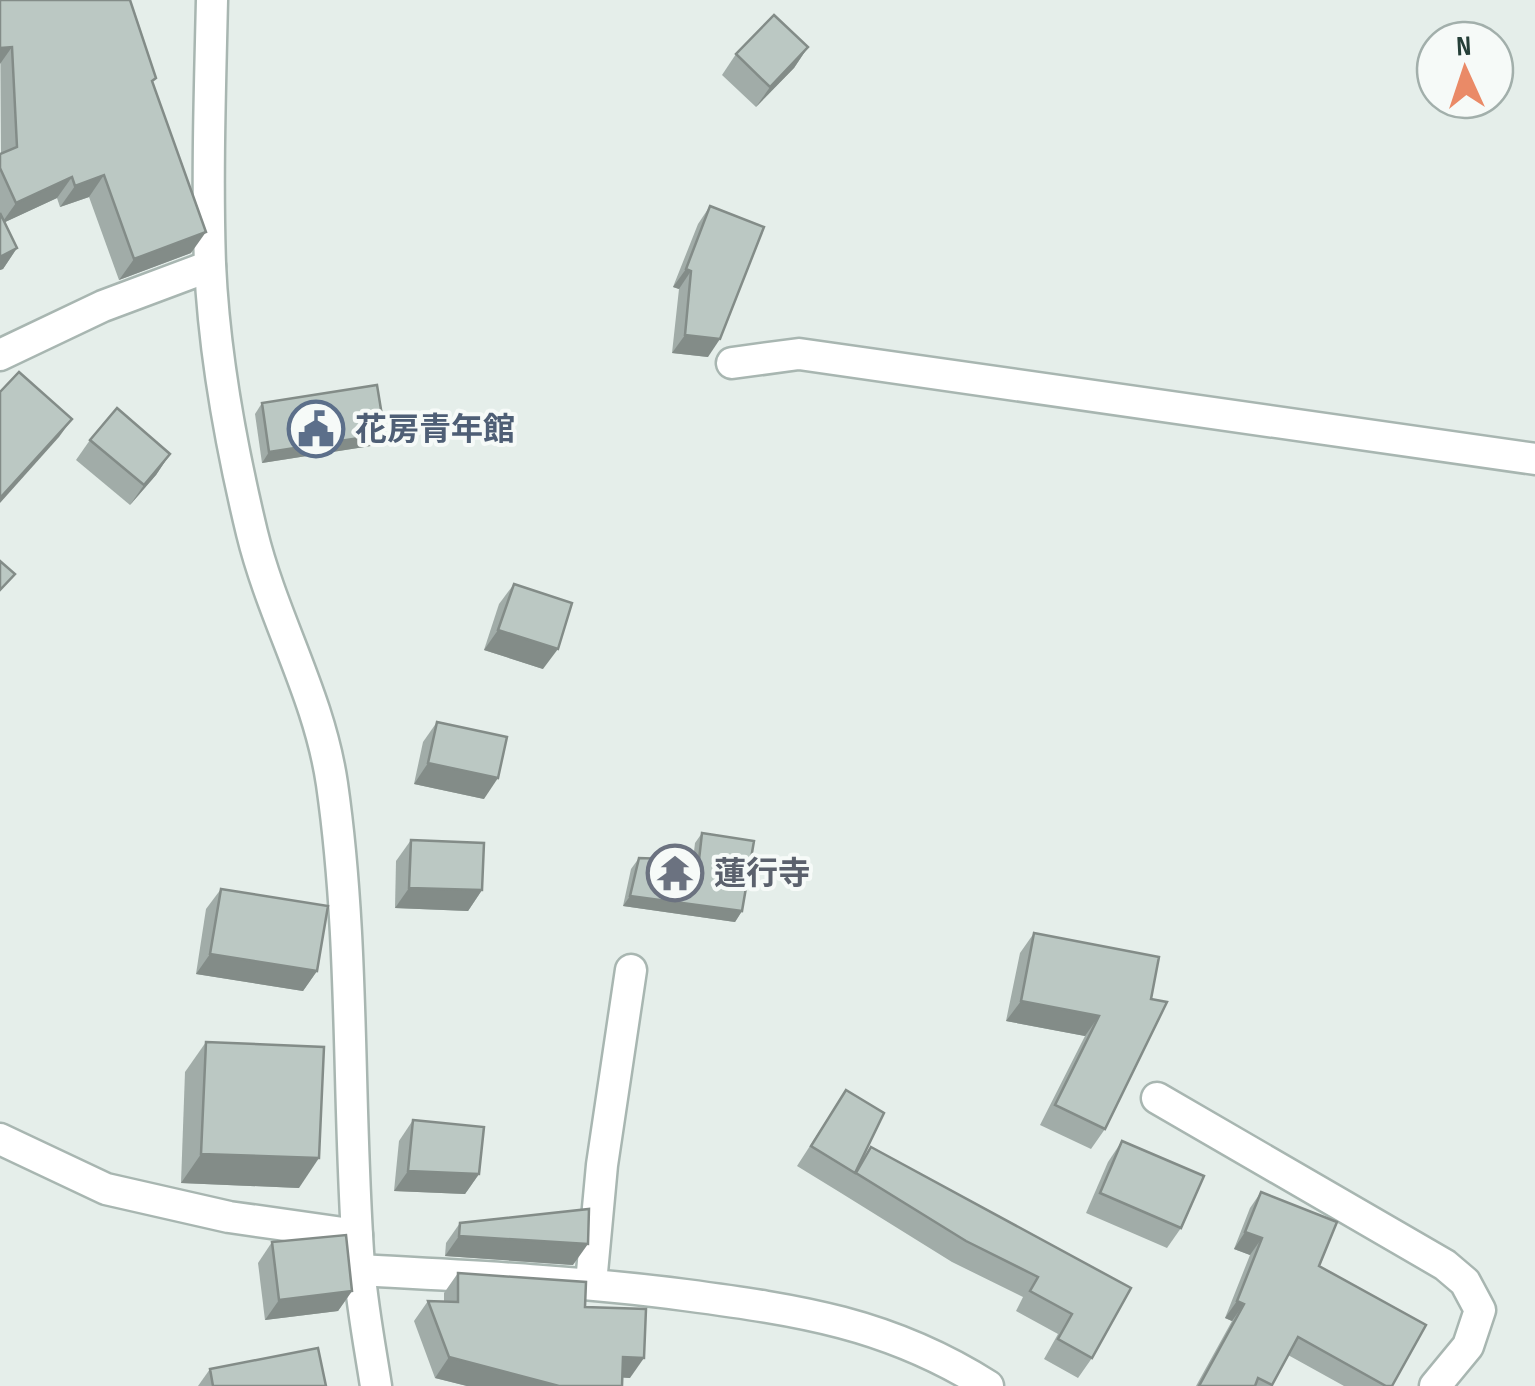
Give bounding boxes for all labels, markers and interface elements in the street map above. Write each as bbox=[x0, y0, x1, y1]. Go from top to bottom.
north arrow bbox=[1415, 20, 1515, 120]
text: N bbox=[1455, 30, 1472, 63]
public building icon: 花房青年館 bbox=[286, 399, 346, 459]
place label: 花房青年館 bbox=[355, 411, 515, 450]
temple icon: 蓮行寺 bbox=[645, 843, 705, 903]
place label: 蓮行寺 bbox=[714, 855, 810, 894]

